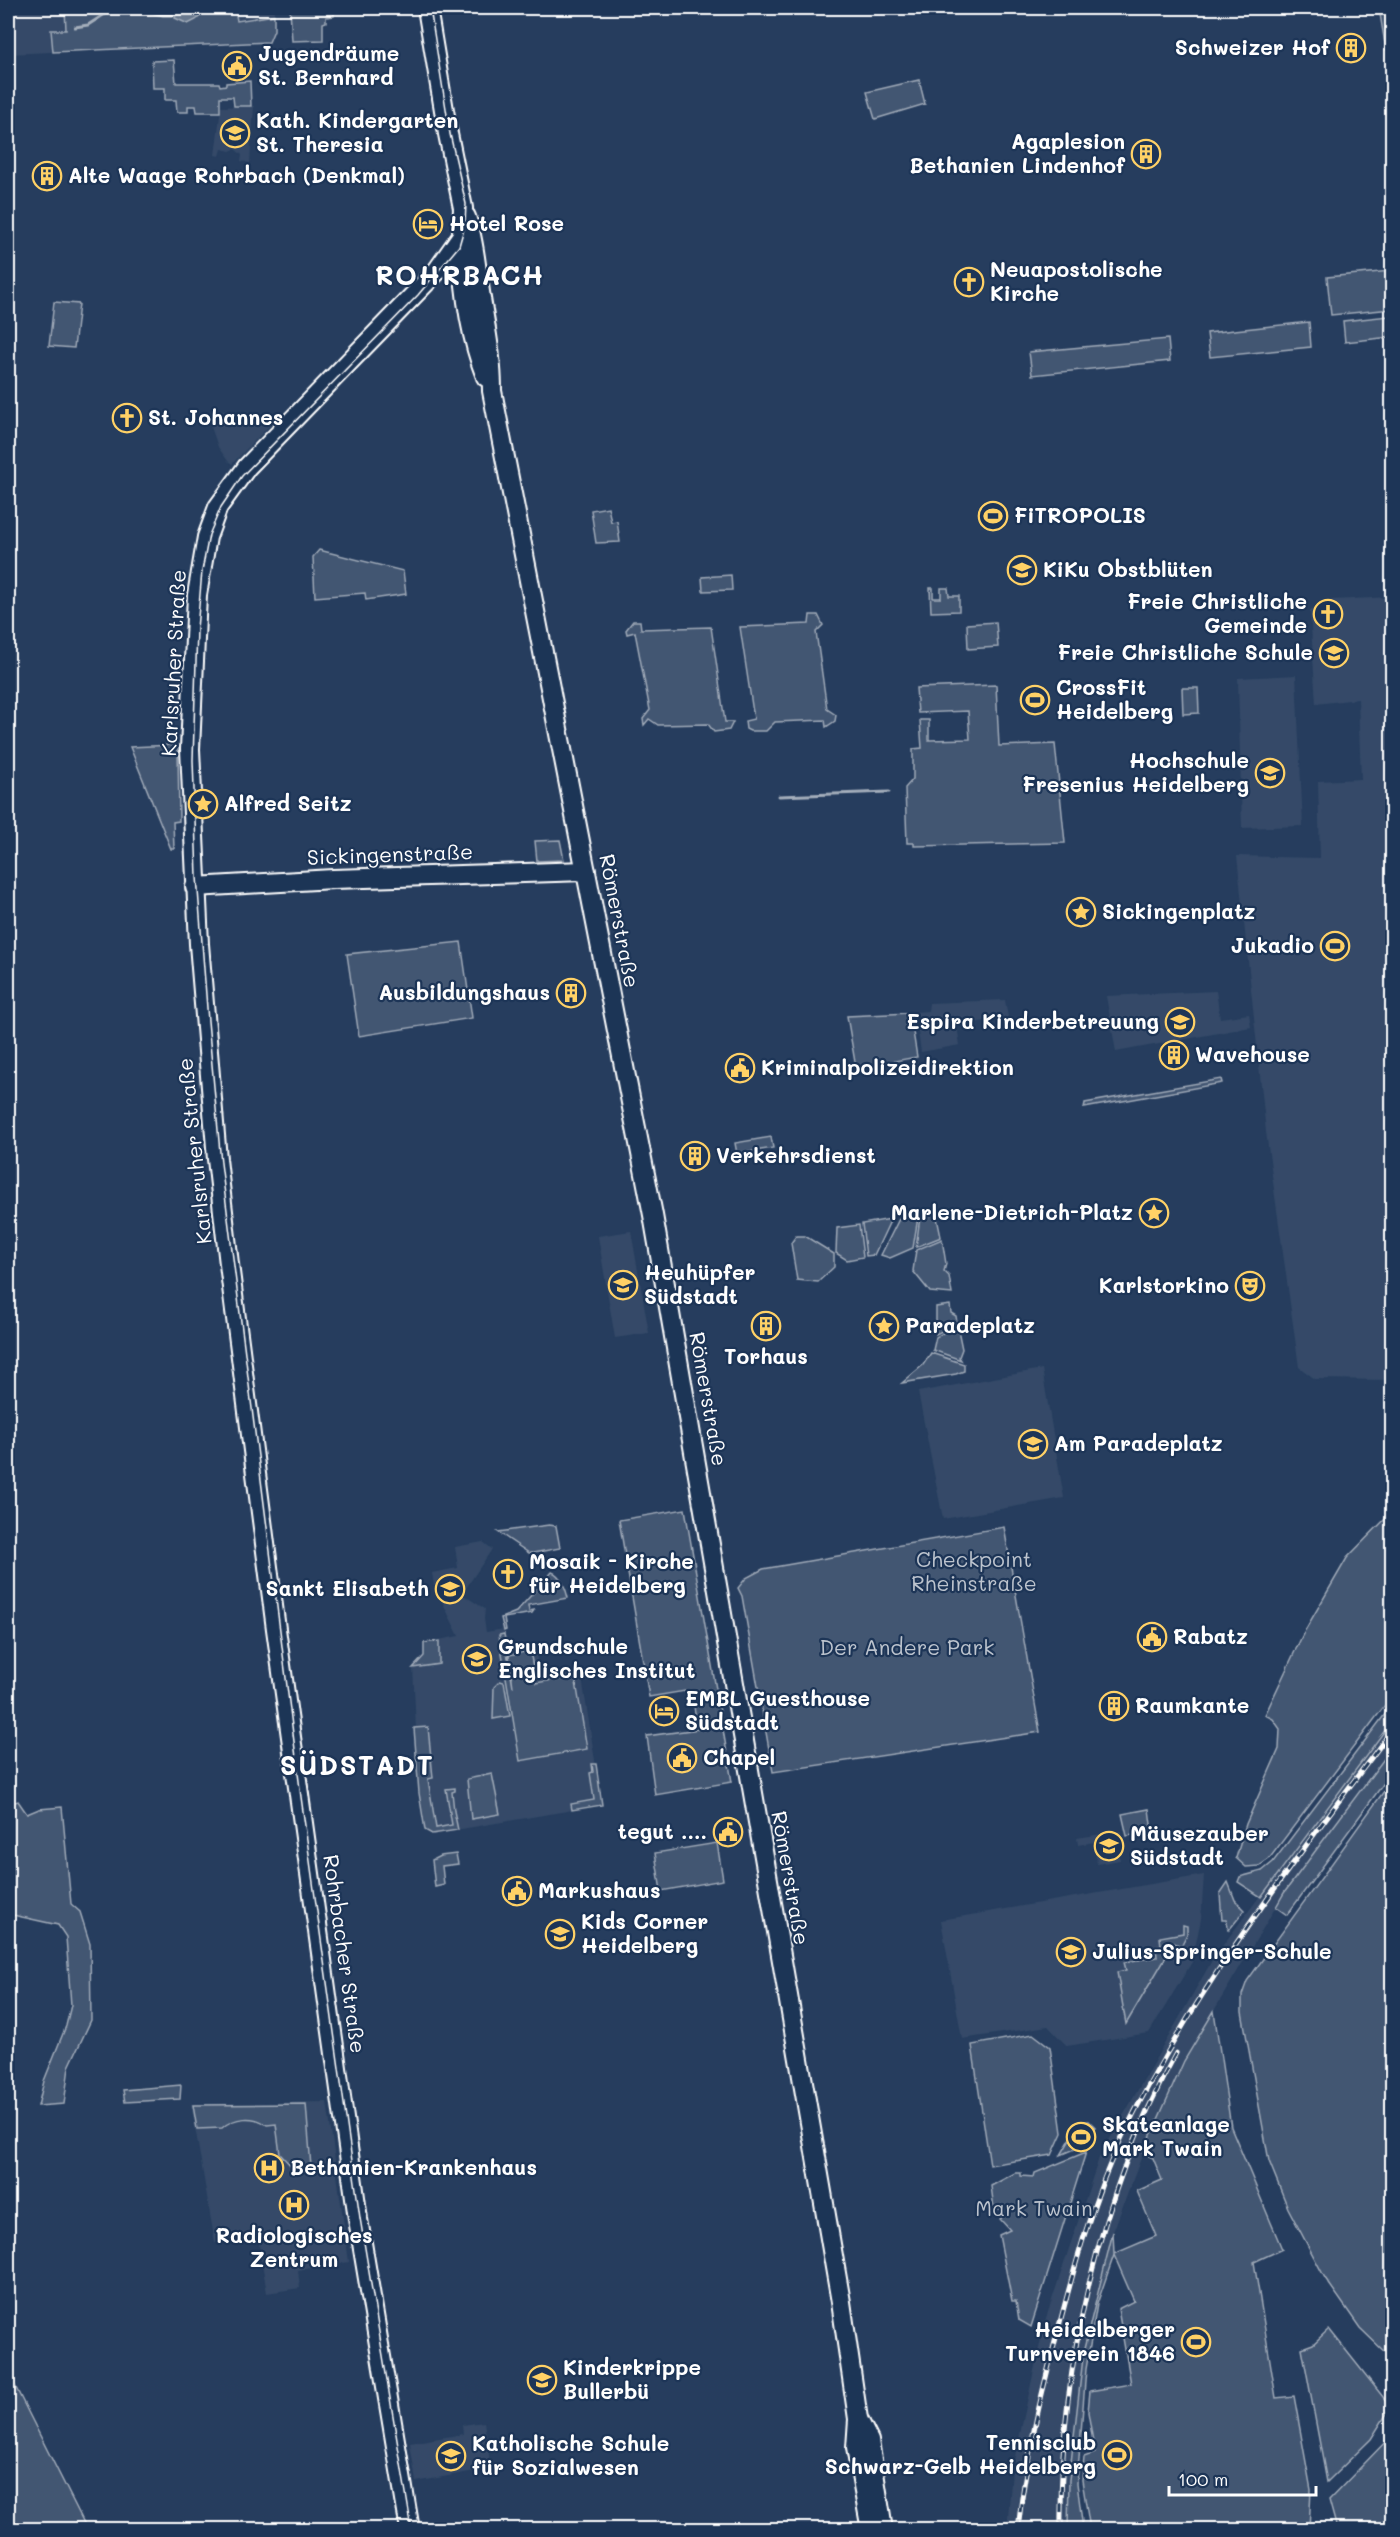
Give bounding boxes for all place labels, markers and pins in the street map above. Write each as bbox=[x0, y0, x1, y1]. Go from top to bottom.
building icon: Schweizer Hof bbox=[1335, 32, 1367, 64]
place label: Schweizer Hof bbox=[1175, 33, 1331, 60]
place label: Jugendräume St. Bernhard bbox=[258, 39, 399, 90]
public building icon: Jugendräume St. Bernhard bbox=[221, 50, 253, 82]
place label: Kath. Kindergarten St. Theresia bbox=[256, 106, 458, 157]
school or university icon: Kath. Kindergarten St. Theresia bbox=[219, 117, 251, 149]
place label: Agaplesion Bethanien Lindenhof bbox=[909, 127, 1126, 178]
building icon: Agaplesion Bethanien Lindenhof bbox=[1130, 138, 1162, 170]
building icon: Alte Waage Rohrbach (Denkmal) bbox=[31, 160, 63, 192]
place label: Alte Waage Rohrbach (Denkmal) bbox=[68, 161, 405, 188]
hotel icon: Hotel Rose bbox=[412, 208, 444, 240]
place label: Hotel Rose bbox=[449, 209, 564, 236]
place label: Neuapostolische Kirche bbox=[990, 255, 1163, 306]
church icon: Neuapostolische Kirche bbox=[953, 266, 985, 298]
church icon: St. Johannes bbox=[111, 402, 143, 434]
place label: St. Johannes bbox=[148, 403, 283, 430]
sports icon: FiTROPOLIS bbox=[977, 500, 1009, 532]
place label: FiTROPOLIS bbox=[1014, 501, 1146, 528]
school or university icon: KiKu Obstblüten bbox=[1006, 554, 1038, 586]
place label: KiKu Obstblüten bbox=[1043, 555, 1213, 582]
place label: Freie Christliche Gemeinde bbox=[1127, 587, 1307, 638]
church icon: Freie Christliche Gemeinde bbox=[1312, 598, 1344, 630]
school or university icon: Freie Christliche Schule bbox=[1318, 637, 1350, 669]
place label: Freie Christliche Schule bbox=[1057, 638, 1313, 665]
place label: CrossFit Heidelberg bbox=[1056, 673, 1173, 724]
sports icon: CrossFit Heidelberg bbox=[1019, 684, 1051, 716]
place label: Hochschule Fresenius Heidelberg bbox=[1022, 746, 1249, 797]
school or university icon: Hochschule Fresenius Heidelberg bbox=[1254, 757, 1286, 789]
place icon: Alfred Seitz bbox=[187, 788, 219, 820]
place label: Alfred Seitz bbox=[224, 789, 352, 816]
place icon: Sickingenplatz bbox=[1065, 896, 1097, 928]
place label: Sickingenplatz bbox=[1102, 897, 1255, 924]
sports icon: Jukadio bbox=[1319, 930, 1351, 962]
place label: Jukadio bbox=[1231, 931, 1314, 958]
building icon: Ausbildungshaus bbox=[555, 977, 587, 1009]
place label: Ausbildungshaus bbox=[378, 978, 550, 1005]
school or university icon: Espira Kinderbetreuung bbox=[1164, 1006, 1196, 1038]
place label: Espira Kinderbetreuung bbox=[906, 1007, 1159, 1034]
building icon: Wavehouse bbox=[1158, 1039, 1190, 1071]
place label: Wavehouse bbox=[1195, 1040, 1310, 1067]
public building icon: Kriminalpolizeidirektion bbox=[724, 1052, 756, 1084]
place label: Kriminalpolizeidirektion bbox=[761, 1053, 1014, 1080]
building icon: Verkehrsdienst bbox=[679, 1140, 711, 1172]
place label: Verkehrsdienst bbox=[716, 1141, 876, 1168]
place icon: Marlene-Dietrich-Platz bbox=[1138, 1197, 1170, 1229]
place label: Marlene-Dietrich-Platz bbox=[891, 1198, 1133, 1225]
place label: Heuhüpfer Südstadt bbox=[644, 1258, 755, 1309]
school or university icon: Heuhüpfer Südstadt bbox=[607, 1269, 639, 1301]
theatre icon: Karlstorkino bbox=[1234, 1270, 1266, 1302]
place label: Karlstorkino bbox=[1099, 1271, 1229, 1298]
building icon: Torhaus bbox=[750, 1310, 782, 1342]
place icon: Paradeplatz bbox=[868, 1310, 900, 1342]
place label: Paradeplatz bbox=[905, 1311, 1035, 1338]
place label: Torhaus bbox=[724, 1342, 808, 1369]
school or university icon: Am Paradeplatz bbox=[1017, 1428, 1049, 1460]
place label: Am Paradeplatz bbox=[1054, 1429, 1223, 1456]
place label: Mosaik - Kirche für Heidelberg bbox=[529, 1547, 694, 1598]
church icon: Mosaik - Kirche für Heidelberg bbox=[492, 1558, 524, 1590]
school or university icon: Sankt Elisabeth bbox=[434, 1573, 466, 1605]
place label: Sankt Elisabeth bbox=[266, 1574, 429, 1601]
public building icon: Rabatz bbox=[1136, 1621, 1168, 1653]
place label: Rabatz bbox=[1173, 1622, 1248, 1649]
place label: Grundschule Englisches Institut bbox=[498, 1632, 695, 1683]
school or university icon: Grundschule Englisches Institut bbox=[461, 1643, 493, 1675]
place label: EMBL Guesthouse Südstadt bbox=[685, 1684, 870, 1735]
building icon: Raumkante bbox=[1098, 1690, 1130, 1722]
place label: Raumkante bbox=[1135, 1691, 1249, 1718]
hotel icon: EMBL Guesthouse Südstadt bbox=[648, 1695, 680, 1727]
public building icon: Chapel bbox=[666, 1742, 698, 1774]
place label: Chapel bbox=[703, 1743, 775, 1770]
public building icon: tegut .... bbox=[712, 1816, 744, 1848]
place label: tegut .... bbox=[618, 1817, 707, 1844]
place label: Mäusezauber Südstadt bbox=[1130, 1819, 1269, 1870]
school or university icon: Mäusezauber Südstadt bbox=[1093, 1830, 1125, 1862]
public building icon: Markushaus bbox=[501, 1875, 533, 1907]
place label: Markushaus bbox=[538, 1876, 660, 1903]
place label: Kids Corner Heidelberg bbox=[581, 1907, 708, 1958]
school or university icon: Kids Corner Heidelberg bbox=[544, 1918, 576, 1950]
school or university icon: Julius-Springer-Schule bbox=[1055, 1936, 1087, 1968]
place label: Julius-Springer-Schule bbox=[1092, 1937, 1332, 1964]
place label: Skateanlage Mark Twain bbox=[1102, 2110, 1230, 2161]
sports icon: Skateanlage Mark Twain bbox=[1065, 2121, 1097, 2153]
hospital icon: Bethanien-Krankenhaus bbox=[253, 2152, 285, 2184]
place label: Bethanien-Krankenhaus bbox=[290, 2153, 537, 2180]
hospital icon: Radiologisches Zentrum bbox=[278, 2189, 310, 2221]
place label: Radiologisches Zentrum bbox=[215, 2221, 373, 2272]
place label: Heidelberger Turnverein 1846 bbox=[1005, 2315, 1175, 2366]
sports icon: Heidelberger Turnverein 1846 bbox=[1180, 2326, 1212, 2358]
place label: Kinderkrippe Bullerbü bbox=[563, 2353, 701, 2404]
school or university icon: Kinderkrippe Bullerbü bbox=[526, 2364, 558, 2396]
place label: Tennisclub Schwarz-Gelb Heidelberg bbox=[825, 2428, 1096, 2479]
place label: Katholische Schule für Sozialwesen bbox=[472, 2429, 669, 2480]
sports icon: Tennisclub Schwarz-Gelb Heidelberg bbox=[1101, 2439, 1133, 2471]
school or university icon: Katholische Schule für Sozialwesen bbox=[435, 2440, 467, 2472]

